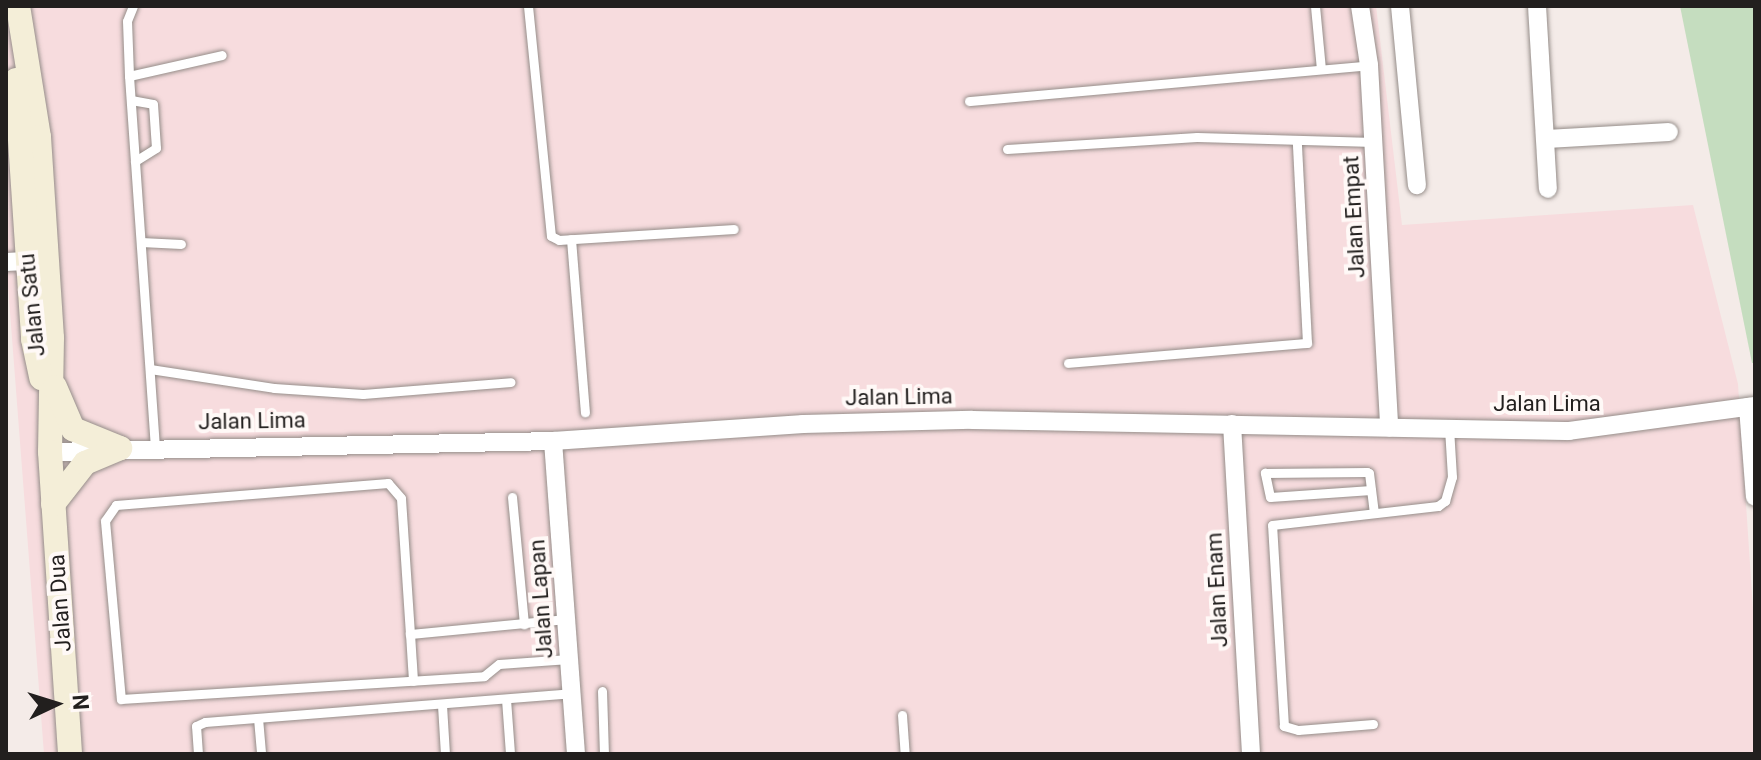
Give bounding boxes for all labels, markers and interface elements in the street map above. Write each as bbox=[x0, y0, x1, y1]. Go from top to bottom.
street label: Jalan Empat bbox=[1338, 155, 1370, 279]
street label: Jalan Satu bbox=[13, 252, 51, 358]
street label: Jalan Lima bbox=[845, 383, 953, 411]
street label: Jalan Lima bbox=[1493, 391, 1601, 417]
street label: Jalan Lima bbox=[198, 407, 306, 435]
street label: Jalan Enam bbox=[1201, 532, 1233, 648]
street label: Jalan Lapan bbox=[524, 539, 558, 659]
street label: Jalan Dua bbox=[43, 553, 77, 653]
north arrow bbox=[16, 664, 96, 744]
text: N bbox=[67, 694, 93, 711]

